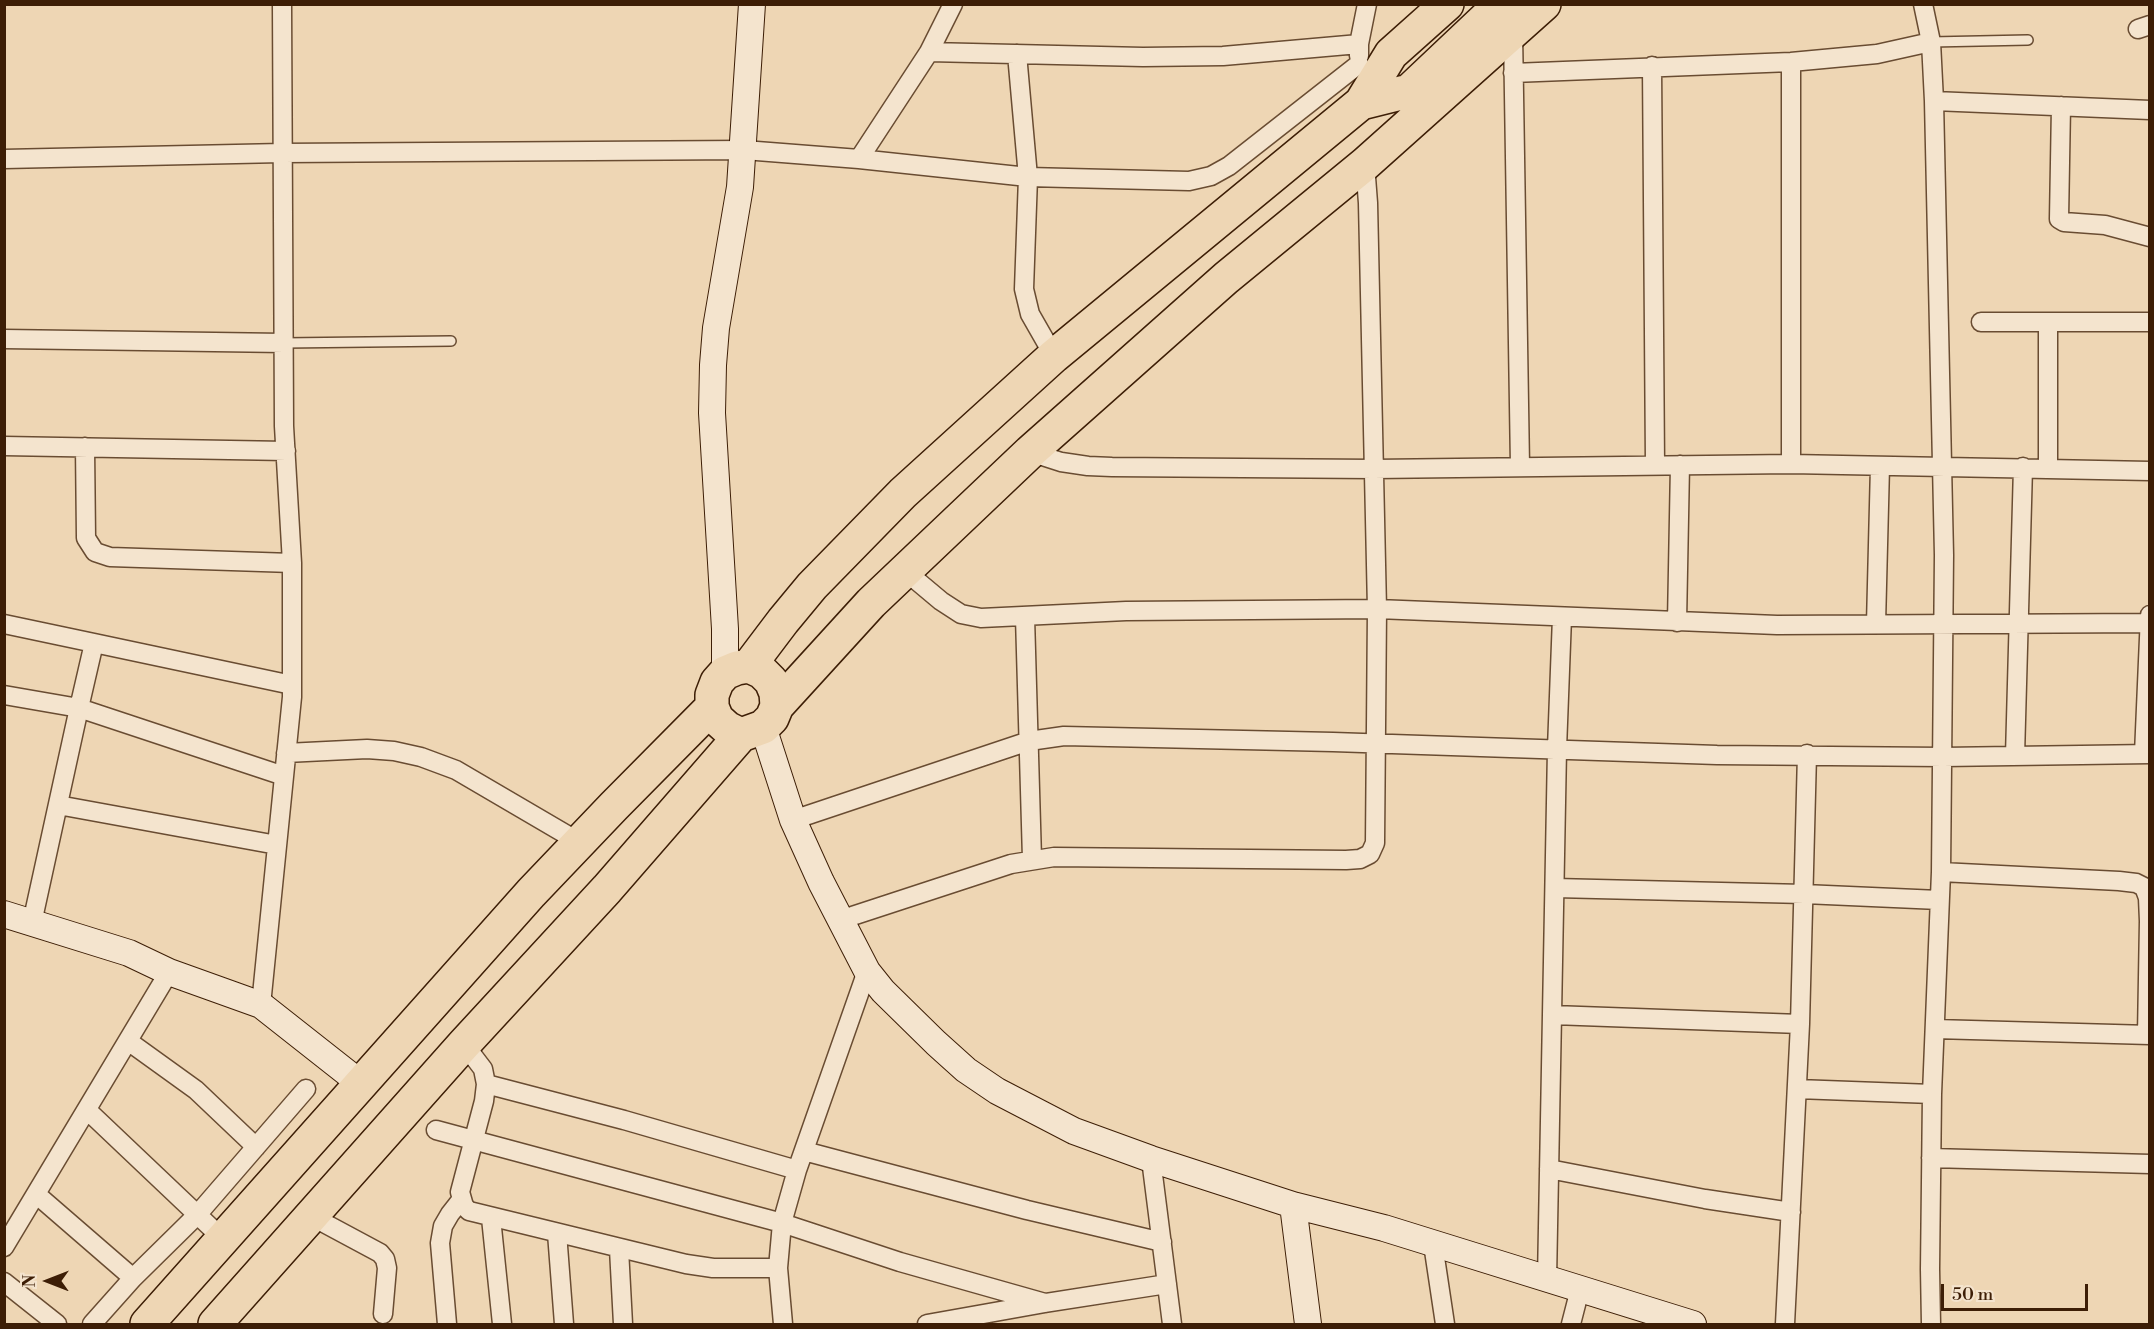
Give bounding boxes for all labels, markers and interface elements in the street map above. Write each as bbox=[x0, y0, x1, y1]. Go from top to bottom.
north arrow bbox=[18, 1251, 78, 1311]
scale bar bbox=[1944, 1272, 2091, 1310]
text: N bbox=[20, 1275, 40, 1287]
text: 50 m bbox=[1952, 1283, 1993, 1306]

